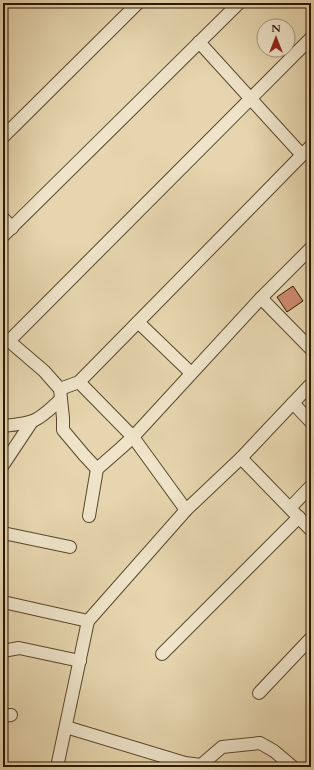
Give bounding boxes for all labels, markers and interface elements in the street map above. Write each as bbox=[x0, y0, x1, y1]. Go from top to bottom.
north arrow bbox=[256, 18, 296, 58]
text: N bbox=[271, 21, 281, 36]

